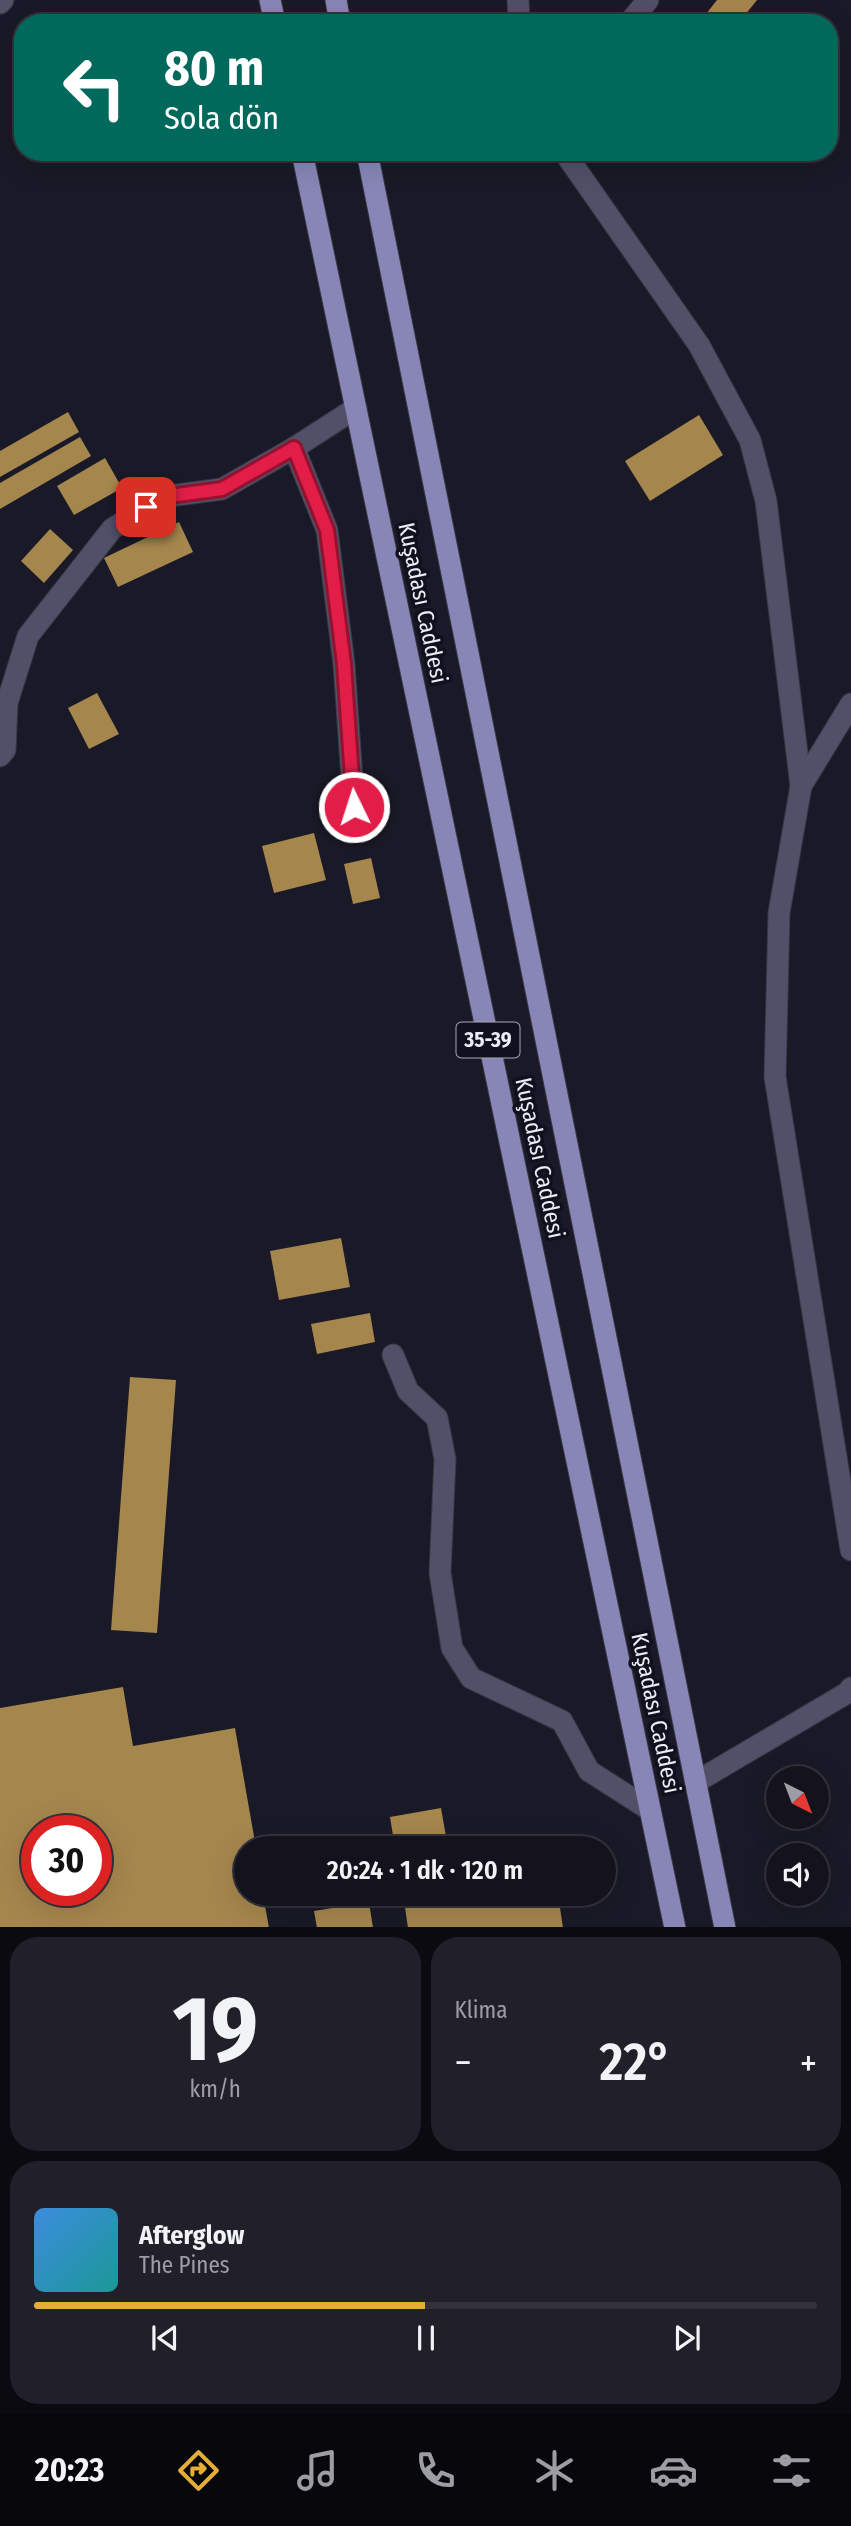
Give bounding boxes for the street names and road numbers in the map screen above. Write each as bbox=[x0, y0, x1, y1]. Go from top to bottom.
street label: Kuşadası Caddesi bbox=[392, 520, 454, 686]
road number: 35-39 bbox=[456, 1023, 520, 1058]
street label: Kuşadası Caddesi bbox=[509, 1075, 571, 1241]
street label: Kuşadası Caddesi bbox=[625, 1630, 687, 1796]

